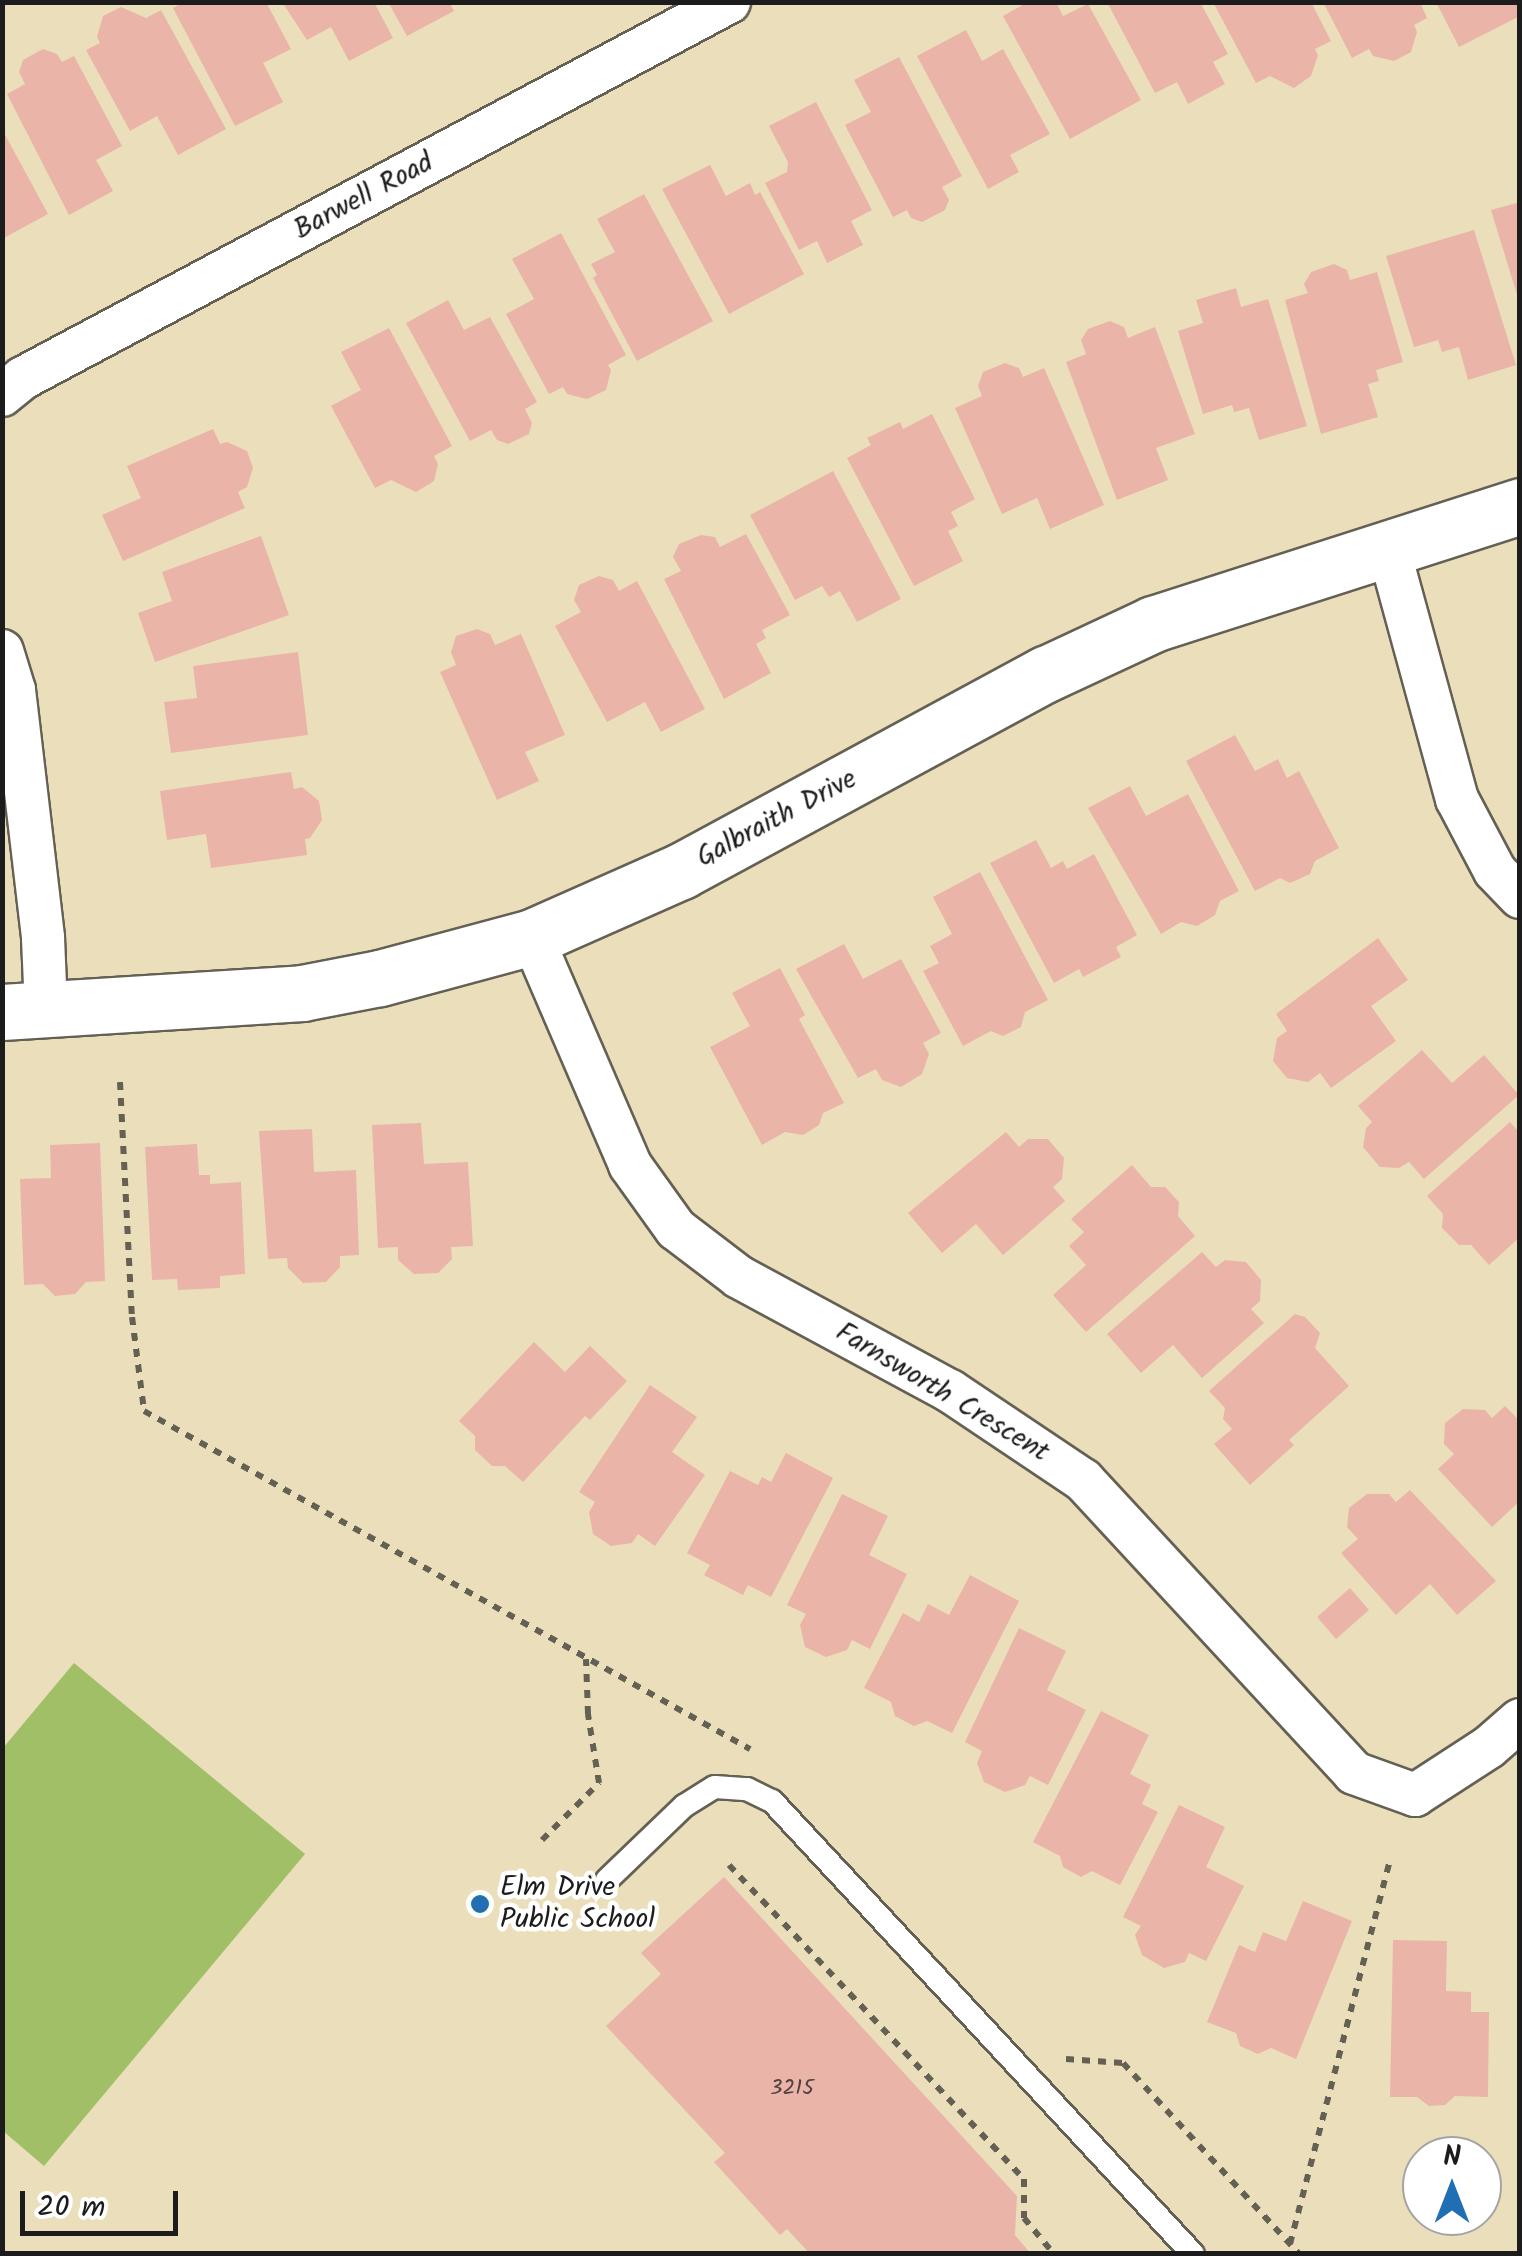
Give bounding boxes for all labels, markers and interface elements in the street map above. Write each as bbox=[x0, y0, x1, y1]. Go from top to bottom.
street label: Barwell Road bbox=[289, 146, 439, 248]
street label: Galbraith Drive bbox=[691, 763, 863, 875]
street label: Farnsworth Crescent bbox=[829, 1316, 1055, 1470]
place label: Elm Drive Public School bbox=[500, 1871, 655, 1937]
marker: Elm Drive Public School bbox=[469, 1893, 491, 1915]
house number: 3215 bbox=[770, 2076, 814, 2102]
text: N bbox=[1443, 2135, 1461, 2180]
north arrow bbox=[1402, 2136, 1502, 2236]
scale bar bbox=[25, 2171, 182, 2233]
text: 20 m bbox=[37, 2184, 105, 2232]

